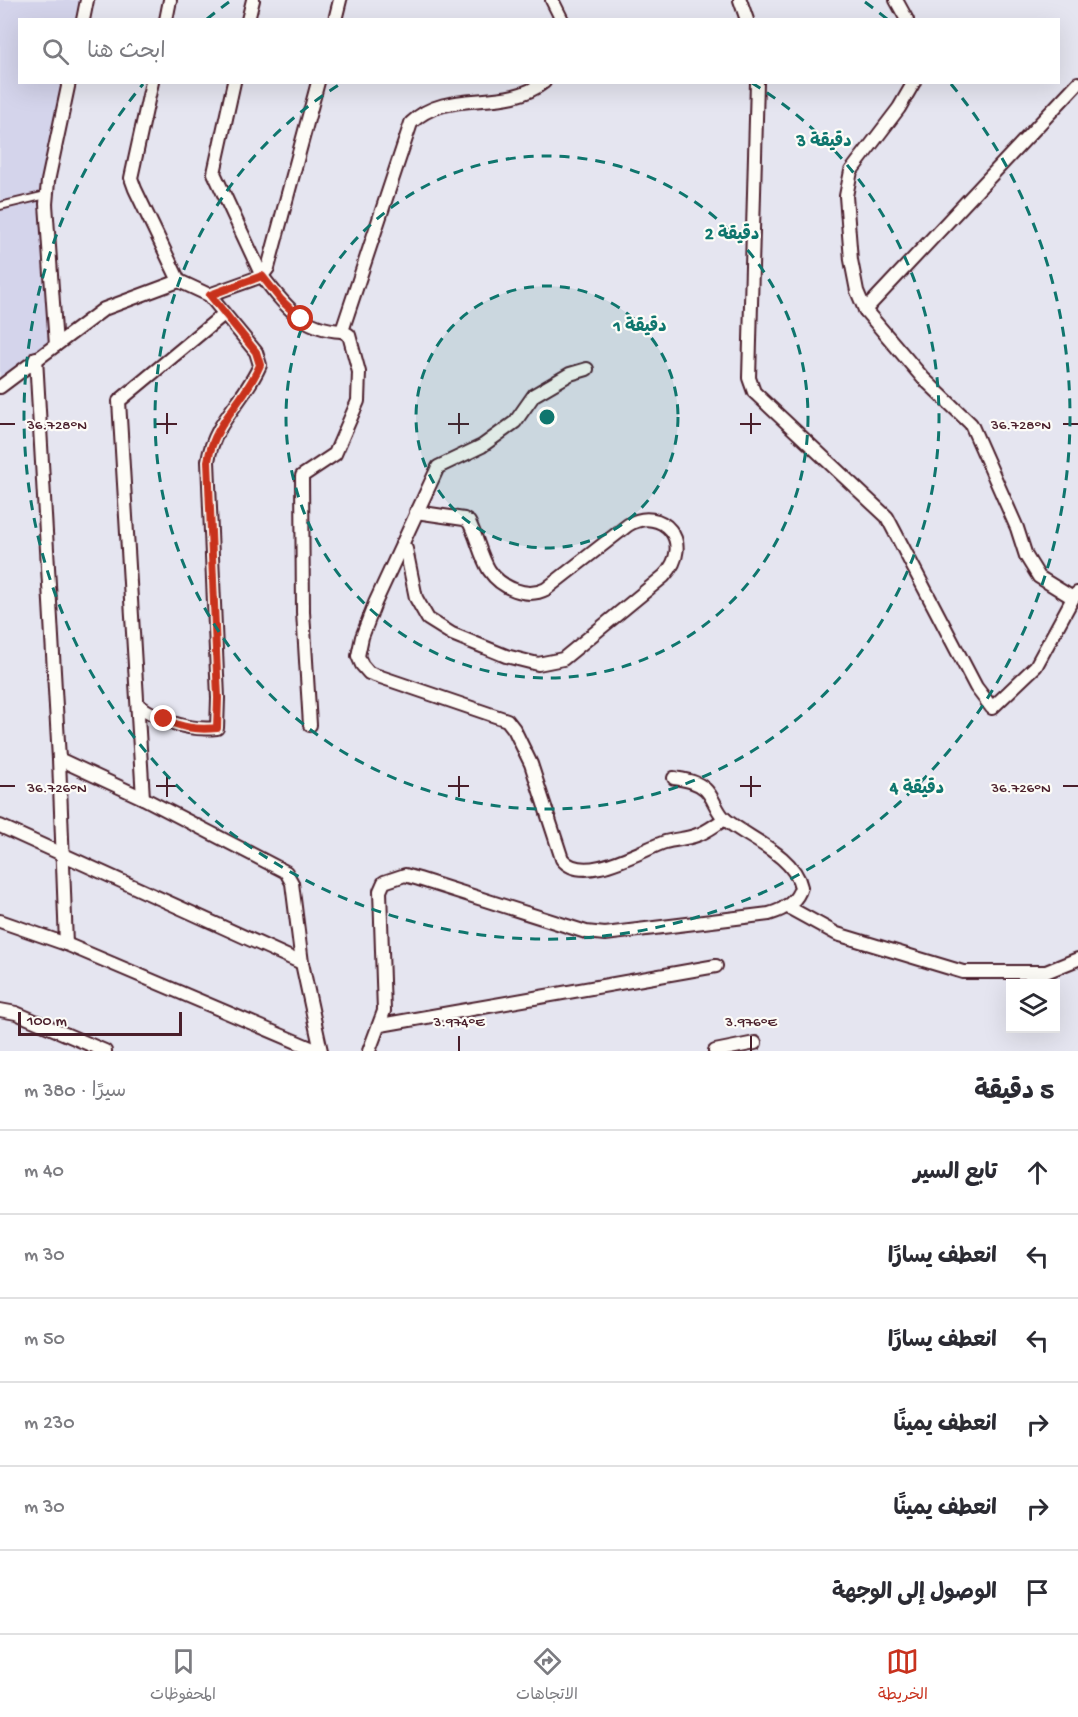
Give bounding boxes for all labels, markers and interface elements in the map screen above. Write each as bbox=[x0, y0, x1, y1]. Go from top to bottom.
search box bbox=[18, 18, 1060, 84]
icon: search bbox=[39, 35, 72, 68]
text: ابحث هنا bbox=[87, 40, 166, 66]
text: 3 دقيقة bbox=[795, 130, 852, 153]
text: 2 دقيقة bbox=[705, 223, 759, 246]
route start bbox=[287, 305, 313, 331]
text: 1 دقيقة bbox=[612, 315, 667, 338]
centre of rings bbox=[537, 407, 557, 427]
text: 36.728°N bbox=[26, 417, 87, 435]
text: 36.728°N bbox=[990, 417, 1051, 435]
route end bbox=[150, 705, 176, 731]
text: 4 دقيقة bbox=[889, 777, 944, 800]
text: 36.726°N bbox=[26, 780, 87, 798]
text: 36.726°N bbox=[990, 780, 1051, 798]
map controls bbox=[1006, 979, 1060, 1033]
button: layers bbox=[1006, 979, 1060, 1033]
scale bar bbox=[18, 1009, 182, 1036]
text: 100 m bbox=[27, 1013, 67, 1032]
text: 3.974°E bbox=[432, 1014, 485, 1032]
text: 3.976°E bbox=[724, 1014, 777, 1032]
text: 5 دقيقة bbox=[974, 1078, 1054, 1109]
text: سيرًا · 380 m bbox=[24, 1081, 126, 1104]
icon: ahead bbox=[1021, 1156, 1054, 1189]
text: 40 m bbox=[24, 1161, 64, 1184]
text: تابع السير bbox=[913, 1161, 997, 1187]
icon: left bbox=[1021, 1240, 1054, 1273]
text: 30 m bbox=[24, 1245, 65, 1268]
text: انعطف يسارًا bbox=[888, 1245, 997, 1271]
icon: left bbox=[1021, 1324, 1054, 1357]
text: 50 m bbox=[24, 1329, 65, 1352]
text: انعطف يسارًا bbox=[888, 1329, 997, 1355]
icon: right bbox=[1021, 1408, 1054, 1441]
text: 230 m bbox=[24, 1413, 75, 1436]
text: انعطف يمينًا bbox=[894, 1413, 997, 1439]
icon: right bbox=[1021, 1492, 1054, 1525]
text: 30 m bbox=[24, 1497, 65, 1520]
text: انعطف يمينًا bbox=[894, 1497, 997, 1523]
icon: arrive bbox=[1021, 1576, 1054, 1609]
text: الوصول إلى الوجهة bbox=[832, 1581, 997, 1607]
tab: المحفوظات bbox=[150, 1645, 216, 1708]
tab: الاتجاهات bbox=[516, 1645, 578, 1708]
tab: الخريطة bbox=[878, 1645, 928, 1708]

